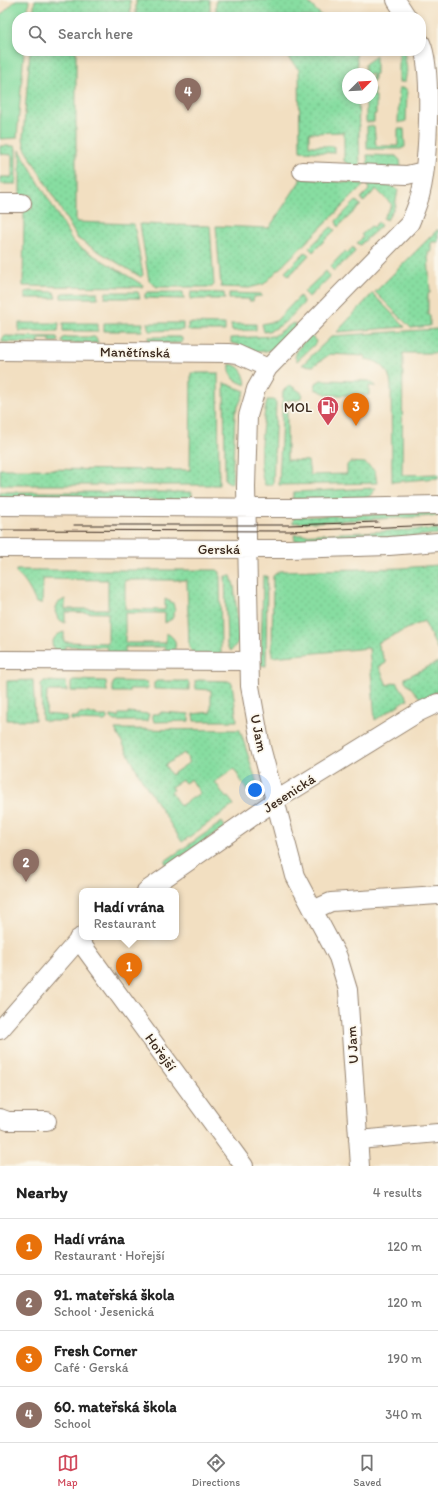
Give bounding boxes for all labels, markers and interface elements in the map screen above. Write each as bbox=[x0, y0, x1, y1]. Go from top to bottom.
search box bbox=[12, 12, 426, 56]
icon: search bbox=[26, 23, 48, 45]
text: Search here bbox=[58, 25, 133, 43]
north arrow bbox=[342, 68, 378, 104]
pin: 4 bbox=[175, 78, 201, 111]
street label: Manětínská bbox=[100, 343, 171, 362]
pin: 3 bbox=[343, 393, 369, 426]
fuel station icon: MOL bbox=[315, 394, 341, 427]
place label: MOL bbox=[284, 399, 312, 416]
street label: Gerská bbox=[198, 541, 241, 558]
street label: U Jam bbox=[246, 713, 271, 754]
street label: Jesenická bbox=[260, 770, 319, 816]
your location bbox=[245, 780, 265, 800]
pin: 2 bbox=[13, 849, 39, 882]
popup bbox=[79, 888, 179, 940]
text: Hadí vrána bbox=[94, 898, 164, 916]
text: Restaurant bbox=[94, 916, 156, 931]
pin: 1 bbox=[116, 953, 142, 986]
street label: U Jam bbox=[343, 1025, 362, 1065]
street label: Hořejší bbox=[141, 1030, 180, 1075]
text: Nearby bbox=[16, 1182, 68, 1202]
text: 4 results bbox=[373, 1185, 422, 1200]
text: Hadí vrána bbox=[54, 1230, 125, 1248]
text: 1 bbox=[26, 1239, 32, 1254]
text: 120 m bbox=[387, 1239, 422, 1254]
text: Restaurant · Hořejší bbox=[54, 1248, 165, 1263]
text: 91. mateřská škola bbox=[54, 1286, 174, 1304]
text: 2 bbox=[26, 1295, 32, 1310]
text: 120 m bbox=[387, 1295, 422, 1310]
text: School · Jesenická bbox=[54, 1304, 154, 1319]
text: Fresh Corner bbox=[54, 1342, 137, 1360]
text: 3 bbox=[25, 1351, 33, 1366]
text: 190 m bbox=[387, 1351, 422, 1366]
text: Café · Gerská bbox=[54, 1360, 128, 1375]
text: 60. mateřská škola bbox=[54, 1398, 177, 1416]
text: 4 bbox=[25, 1407, 33, 1422]
text: 340 m bbox=[385, 1407, 422, 1422]
text: School bbox=[54, 1416, 91, 1431]
tab: Map bbox=[57, 1452, 79, 1489]
tab: Directions bbox=[192, 1452, 240, 1489]
tab: Saved bbox=[353, 1452, 381, 1489]

